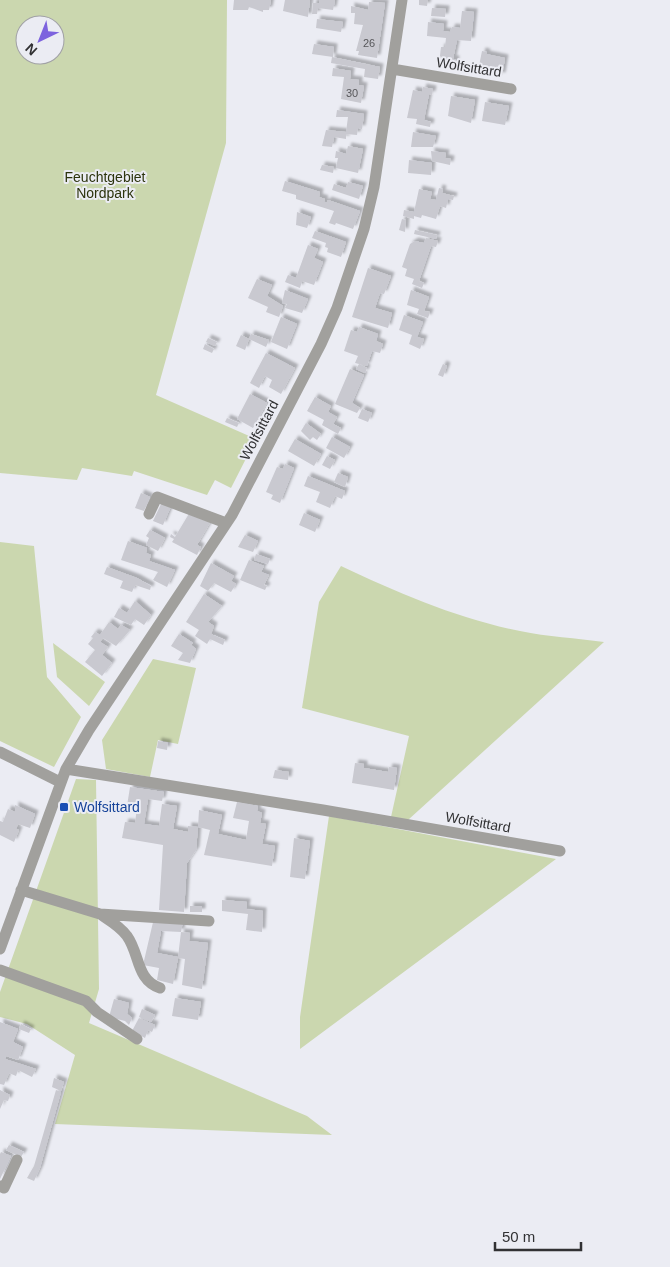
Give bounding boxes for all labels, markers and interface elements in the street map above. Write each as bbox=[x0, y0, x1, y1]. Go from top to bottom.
north arrow bbox=[15, 15, 65, 65]
house number: 26 bbox=[363, 37, 375, 49]
text: N bbox=[22, 40, 40, 59]
street label: Wolfsittard bbox=[435, 54, 503, 80]
house number: 30 bbox=[346, 87, 358, 99]
park label: Feuchtgebiet Nordpark bbox=[65, 169, 146, 201]
street label: Wolfsittard bbox=[236, 397, 282, 463]
place label: Wolfsittard bbox=[74, 799, 140, 815]
marker: Wolfsittard bbox=[58, 801, 70, 813]
street label: Wolfsittard bbox=[444, 808, 512, 836]
scale bar bbox=[495, 1220, 581, 1252]
text: 50 m bbox=[502, 1228, 535, 1245]

